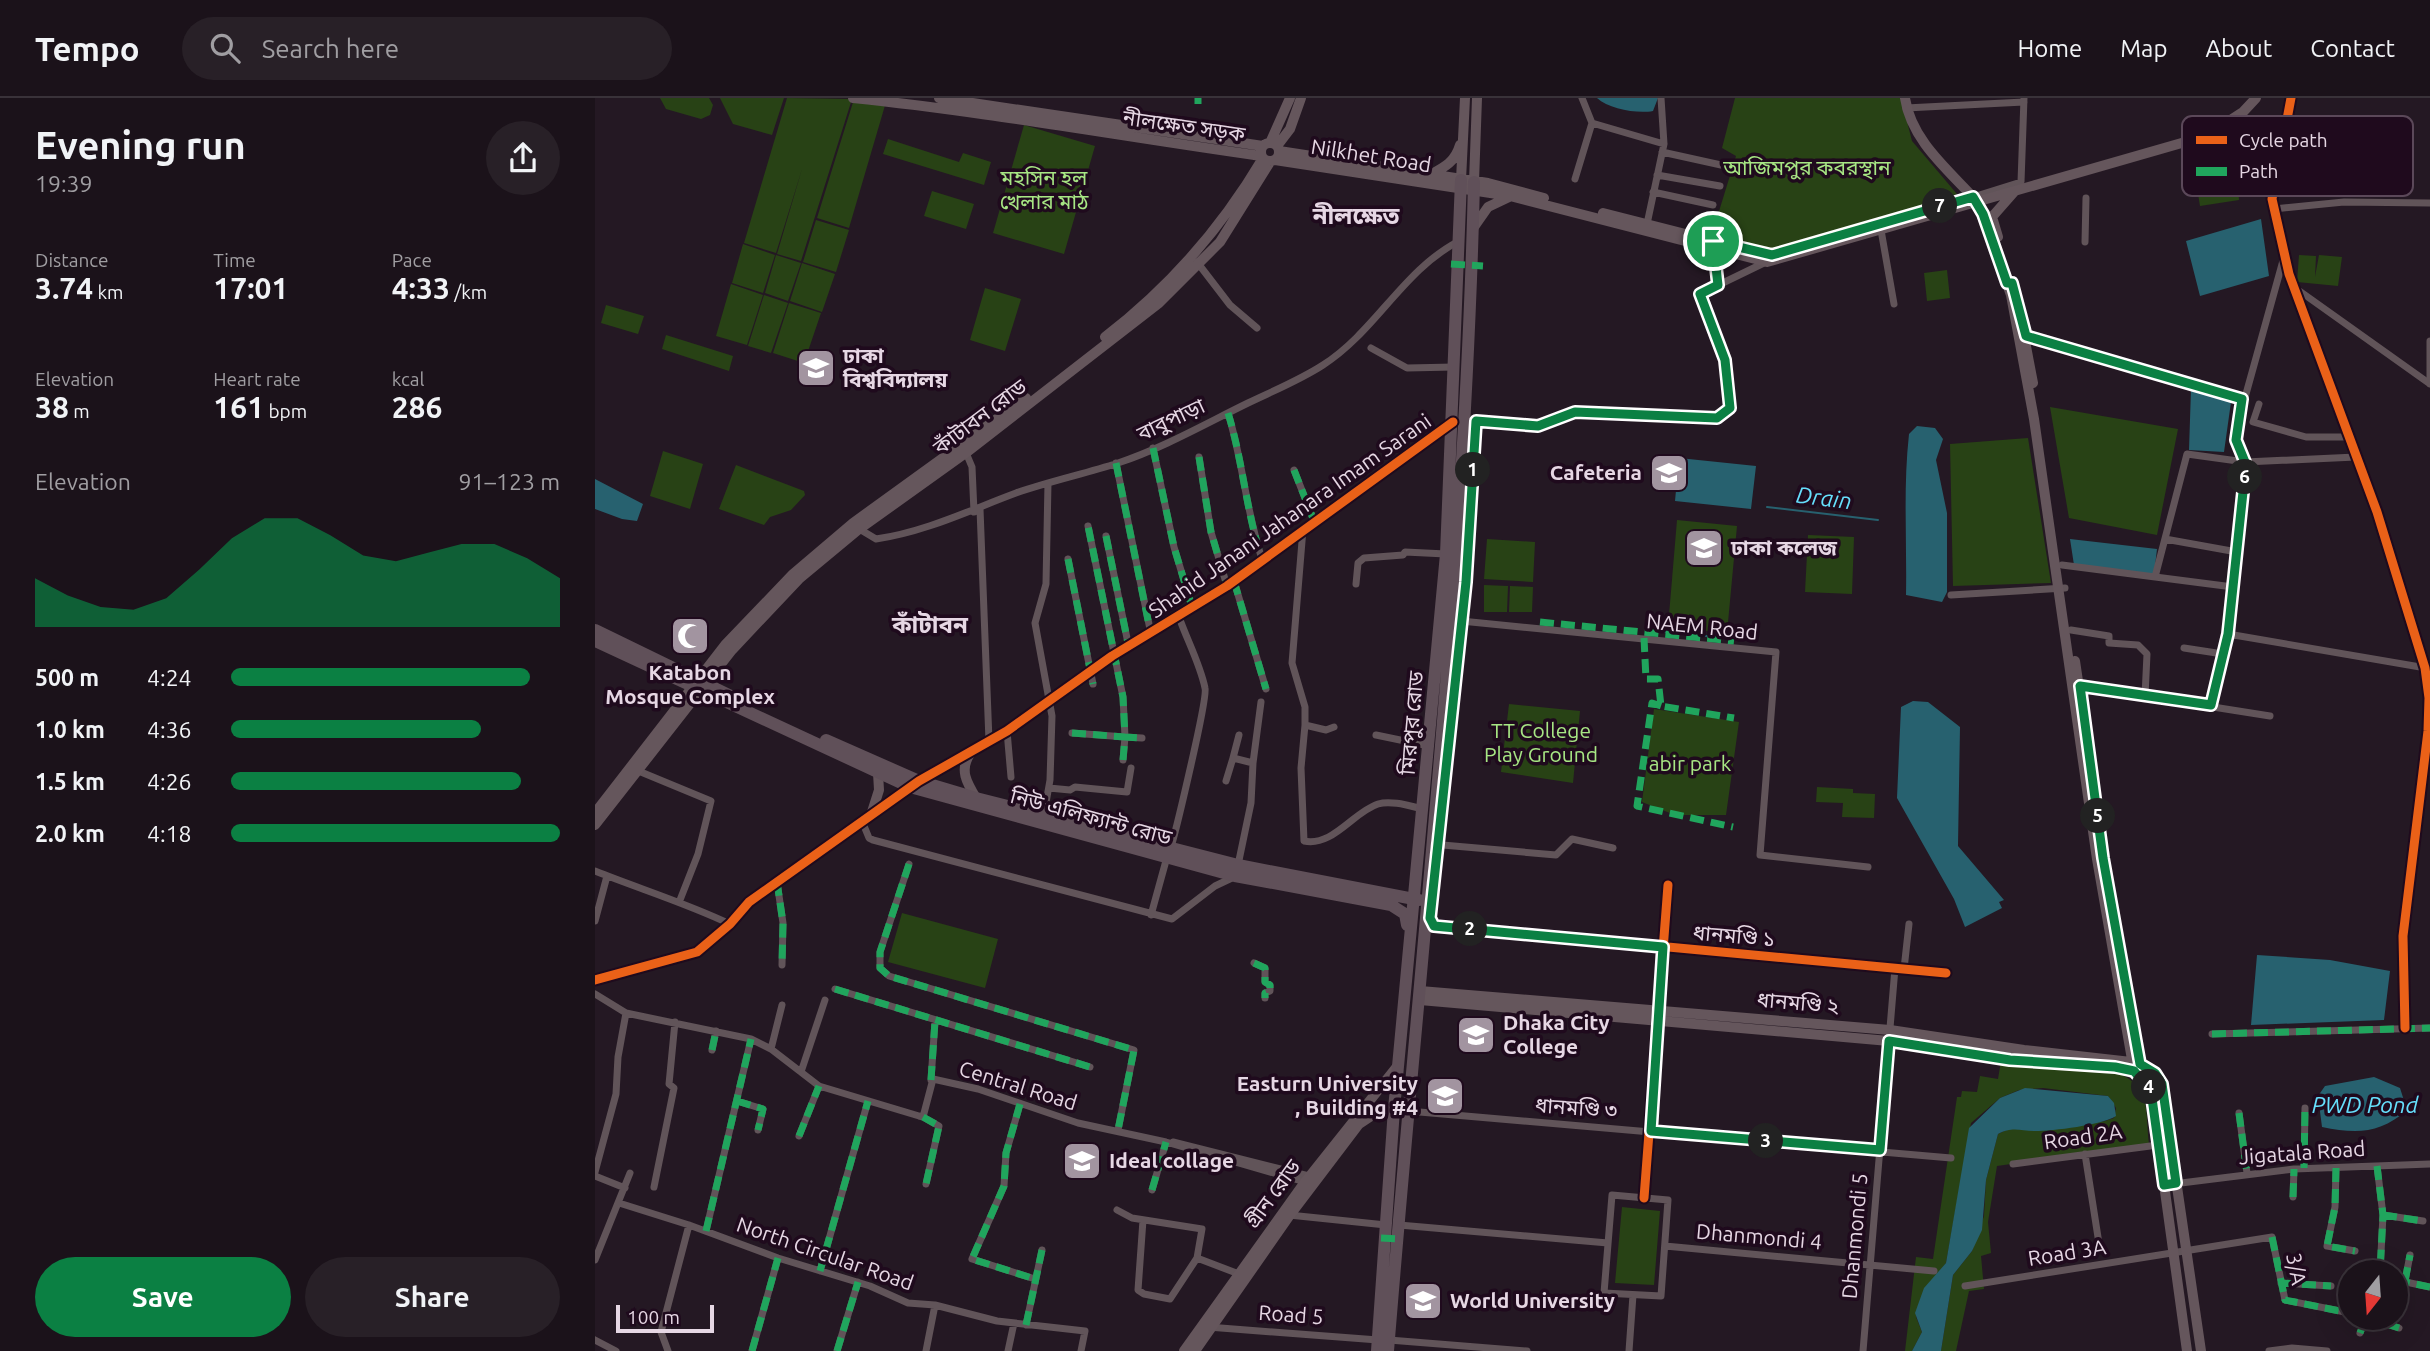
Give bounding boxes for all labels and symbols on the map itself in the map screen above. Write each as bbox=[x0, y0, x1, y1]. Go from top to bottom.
street label: নীলক্ষেত সড়ক bbox=[1121, 104, 1248, 146]
legend bbox=[2182, 116, 2413, 196]
text: Cycle path bbox=[2239, 129, 2328, 151]
street label: Nilkhet Road bbox=[1309, 134, 1433, 176]
park label: আজিমপুর কবরস্থান bbox=[1722, 155, 1891, 180]
text: Path bbox=[2239, 160, 2278, 182]
park label: মহসিন হল খেলার মাঠ bbox=[1000, 165, 1089, 213]
pin: 7 bbox=[1923, 188, 1957, 224]
district label: নীলক্ষেত bbox=[1312, 202, 1400, 229]
pin bbox=[1683, 211, 1743, 271]
place label: ঢাকা বিশ্ববিদ্যালয় bbox=[842, 343, 948, 391]
school or university icon: ঢাকা বিশ্ববিদ্যালয় bbox=[795, 347, 837, 389]
street label: কাঁটাবন রোড bbox=[927, 373, 1031, 460]
street label: বাবুপাড়া bbox=[1132, 393, 1209, 446]
street label: Shahid Janani Jahanara Imam Sarani bbox=[1144, 408, 1435, 622]
pin: 1 bbox=[1455, 452, 1491, 488]
school or university icon: Cafeteria bbox=[1648, 452, 1690, 494]
place label: Cafeteria bbox=[1550, 460, 1642, 484]
pin: 6 bbox=[2227, 460, 2263, 494]
water label: Drain bbox=[1795, 482, 1853, 513]
school or university icon: ঢাকা কলেজ bbox=[1683, 527, 1725, 569]
place label: ঢাকা কলেজ bbox=[1730, 535, 1838, 559]
street label: NAEM Road bbox=[1645, 608, 1759, 644]
district label: কাঁটাবন bbox=[891, 611, 969, 638]
mosque icon: Katabon Mosque Complex bbox=[669, 615, 711, 657]
place label: Katabon Mosque Complex bbox=[605, 660, 775, 708]
street label: মিরপুর রোড bbox=[1394, 669, 1429, 777]
park label: TT College Play Ground bbox=[1484, 718, 1598, 766]
park label: abir park bbox=[1649, 751, 1732, 775]
street label: নিউ এলিফ্যান্ট রোড bbox=[1007, 783, 1176, 849]
pin: 5 bbox=[2081, 798, 2115, 834]
pin: 2 bbox=[1453, 912, 1487, 946]
street label: ধানমণ্ডি ১ bbox=[1692, 919, 1776, 951]
street label: ধানমণ্ডি ২ bbox=[1756, 986, 1841, 1018]
place label: Dhaka City College bbox=[1503, 1010, 1610, 1058]
school or university icon: Dhaka City College bbox=[1455, 1014, 1497, 1056]
street label: Central Road bbox=[956, 1056, 1080, 1114]
pin: 4 bbox=[2131, 1070, 2167, 1104]
place label: Easturn University , Building #4 bbox=[1237, 1071, 1418, 1119]
school or university icon: Easturn University , Building #4 bbox=[1424, 1075, 1466, 1117]
street label: ধানমণ্ডি ৩ bbox=[1534, 1092, 1618, 1122]
water label: PWD Pond bbox=[2312, 1092, 2420, 1117]
street label: Road 2A bbox=[2042, 1119, 2124, 1153]
pin: 3 bbox=[1749, 1124, 1783, 1158]
street label: Jigatala Road bbox=[2238, 1136, 2366, 1168]
school or university icon: Ideal collage bbox=[1061, 1140, 1103, 1182]
place label: Ideal collage bbox=[1109, 1148, 1234, 1172]
street label: গ্রীন রোড bbox=[1239, 1154, 1306, 1232]
street label: Dhanmondi 5 bbox=[1837, 1172, 1871, 1300]
street label: North Circular Road bbox=[734, 1212, 917, 1295]
street label: Dhanmondi 4 bbox=[1695, 1219, 1823, 1253]
street label: Road 3A bbox=[2026, 1234, 2108, 1270]
street label: 3/A bbox=[2282, 1251, 2312, 1287]
north arrow bbox=[2338, 1260, 2408, 1330]
school or university icon: World University bbox=[1402, 1280, 1444, 1322]
place label: World University bbox=[1450, 1288, 1615, 1312]
street label: Road 5 bbox=[1258, 1300, 1324, 1328]
scale bar bbox=[616, 1302, 714, 1334]

